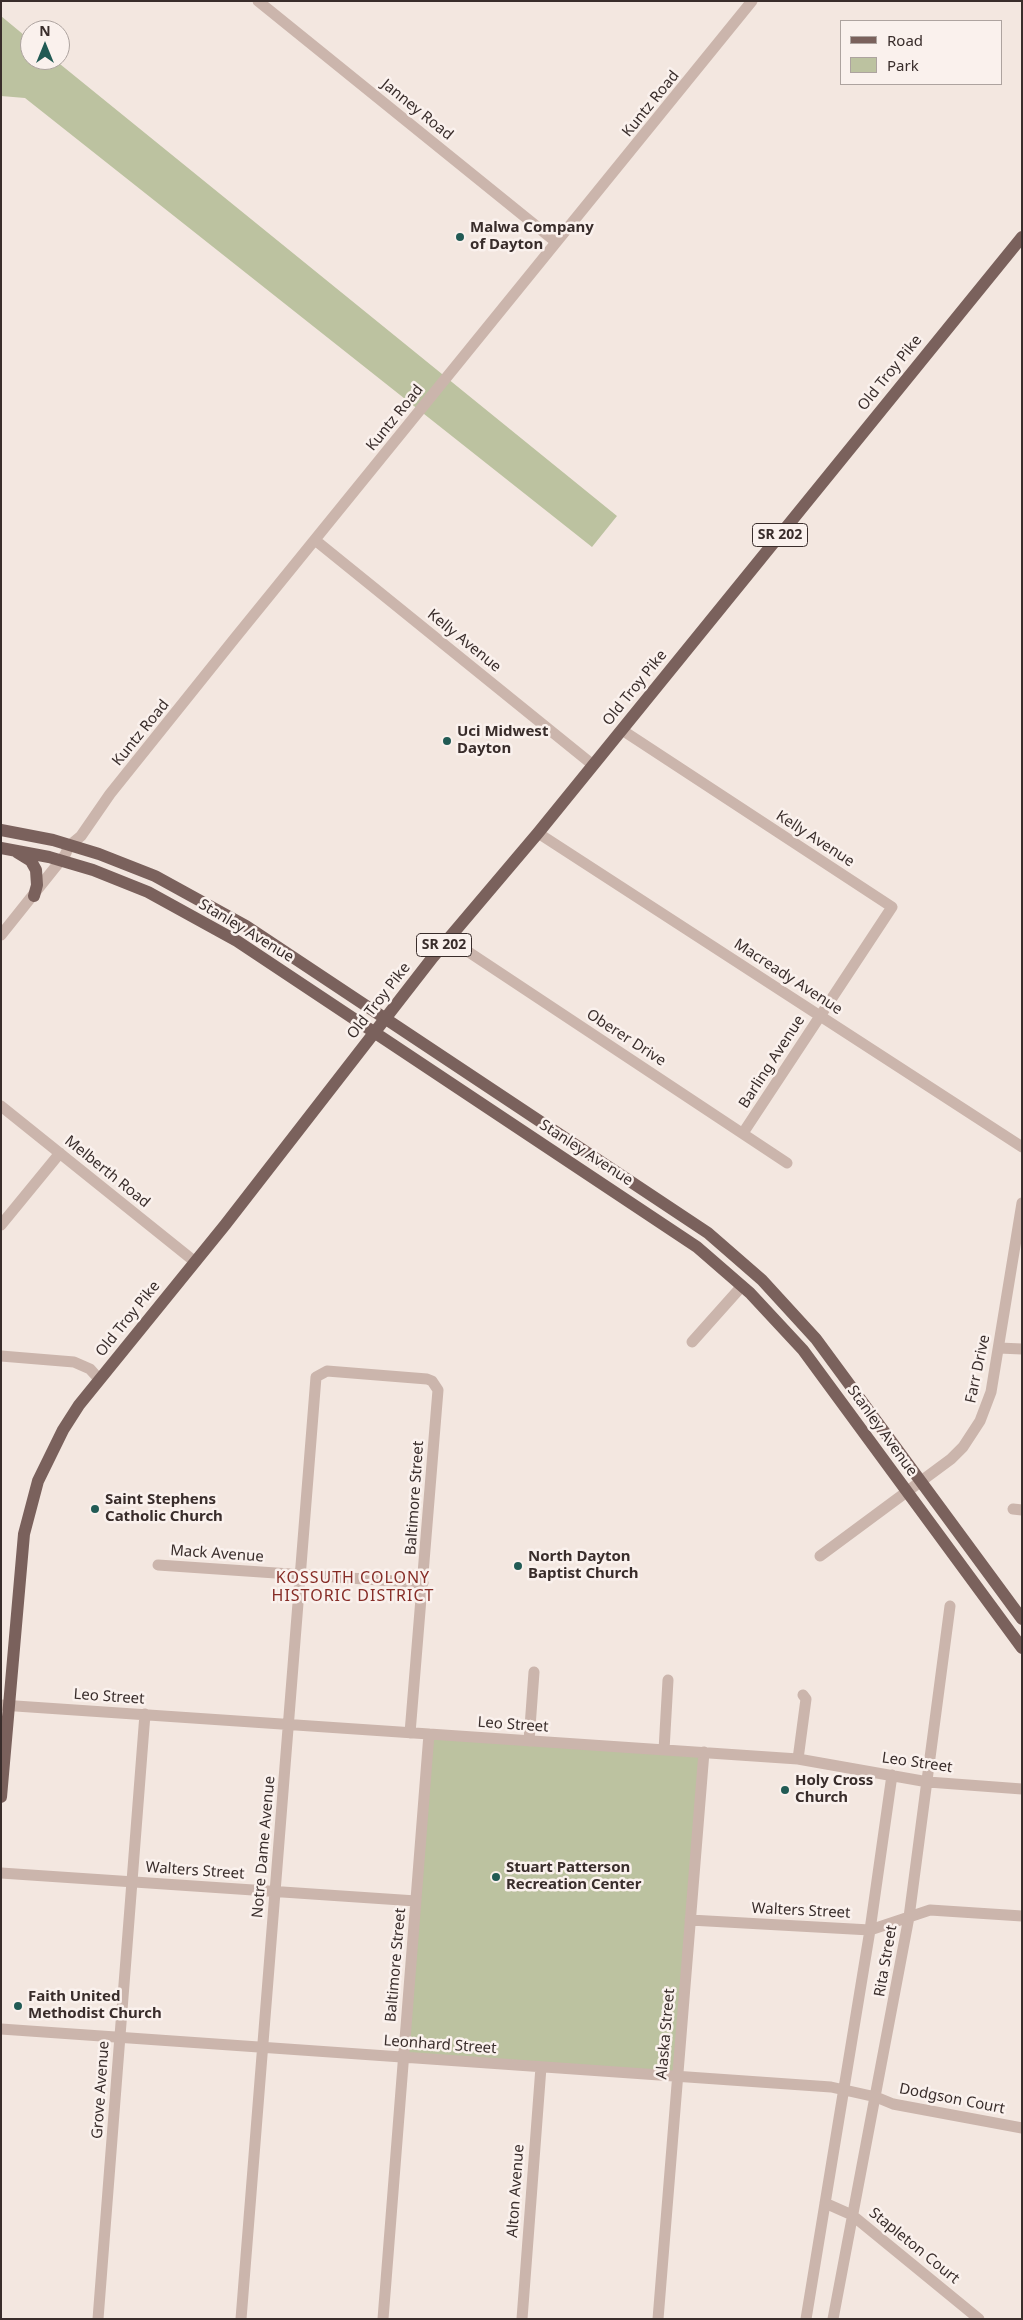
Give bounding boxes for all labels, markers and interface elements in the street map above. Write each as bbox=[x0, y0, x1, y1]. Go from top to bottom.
north arrow bbox=[20, 20, 70, 70]
legend bbox=[840, 20, 1003, 85]
text: N bbox=[39, 21, 51, 40]
text: Road bbox=[887, 30, 923, 50]
text: Park bbox=[887, 55, 919, 75]
street label: Kuntz Road bbox=[619, 67, 683, 141]
street label: Janney Road bbox=[378, 76, 456, 144]
place label: Malwa Company of Dayton bbox=[470, 219, 594, 254]
marker: Malwa Company of Dayton bbox=[454, 231, 466, 243]
street label: Old Troy Pike bbox=[854, 332, 926, 414]
street label: Kuntz Road bbox=[363, 381, 427, 455]
road number: SR 202 bbox=[752, 524, 808, 546]
street label: Kelly Avenue bbox=[423, 606, 505, 676]
street label: Old Troy Pike bbox=[599, 647, 671, 729]
street label: Kuntz Road bbox=[109, 696, 173, 770]
place label: Uci Midwest Dayton bbox=[457, 723, 548, 758]
marker: Uci Midwest Dayton bbox=[441, 735, 453, 747]
street label: Kelly Avenue bbox=[772, 807, 858, 871]
street label: Stanley Avenue bbox=[195, 896, 297, 966]
road number: SR 202 bbox=[416, 934, 472, 956]
street label: Macready Avenue bbox=[731, 935, 845, 1019]
street label: Old Troy Pike bbox=[344, 959, 414, 1043]
street label: Oberer Drive bbox=[583, 1006, 669, 1070]
street label: Barling Avenue bbox=[735, 1012, 809, 1112]
street label: Stanley Avenue bbox=[536, 1116, 636, 1190]
street label: Melberth Road bbox=[61, 1132, 153, 1212]
street label: Old Troy Pike bbox=[92, 1278, 164, 1360]
street label: Farr Drive bbox=[962, 1333, 994, 1405]
street label: Stanley Avenue bbox=[843, 1382, 921, 1480]
street label: Baltimore Street bbox=[402, 1440, 428, 1556]
place label: Saint Stephens Catholic Church bbox=[105, 1491, 223, 1526]
marker: Saint Stephens Catholic Church bbox=[89, 1503, 101, 1515]
street label: Mack Avenue bbox=[170, 1542, 264, 1566]
place label: North Dayton Baptist Church bbox=[528, 1548, 638, 1583]
marker: North Dayton Baptist Church bbox=[512, 1560, 524, 1572]
district label: KOSSUTH COLONY HISTORIC DISTRICT bbox=[269, 1568, 437, 1606]
street label: Leo Street bbox=[73, 1686, 145, 1708]
street label: Leo Street bbox=[477, 1714, 549, 1736]
street label: Leo Street bbox=[881, 1749, 953, 1777]
place label: Holy Cross Church bbox=[795, 1772, 873, 1807]
street label: Notre Dame Avenue bbox=[249, 1775, 279, 1919]
marker: Holy Cross Church bbox=[779, 1784, 791, 1796]
street label: Walters Street bbox=[145, 1859, 245, 1883]
place label: Stuart Patterson Recreation Center bbox=[506, 1859, 641, 1894]
marker: Stuart Patterson Recreation Center bbox=[490, 1871, 502, 1883]
street label: Walters Street bbox=[751, 1899, 851, 1923]
street label: Baltimore Street bbox=[382, 1907, 410, 2023]
street label: Rita Street bbox=[871, 1924, 901, 1998]
place label: Faith United Methodist Church bbox=[28, 1988, 162, 2023]
street label: Alaska Street bbox=[653, 1988, 679, 2080]
marker: Faith United Methodist Church bbox=[12, 2000, 24, 2012]
street label: Leonhard Street bbox=[383, 2032, 497, 2058]
street label: Grove Avenue bbox=[89, 2040, 113, 2140]
street label: Dodgson Court bbox=[898, 2080, 1006, 2118]
street label: Alton Avenue bbox=[504, 2144, 528, 2238]
street label: Stapleton Court bbox=[865, 2204, 963, 2288]

